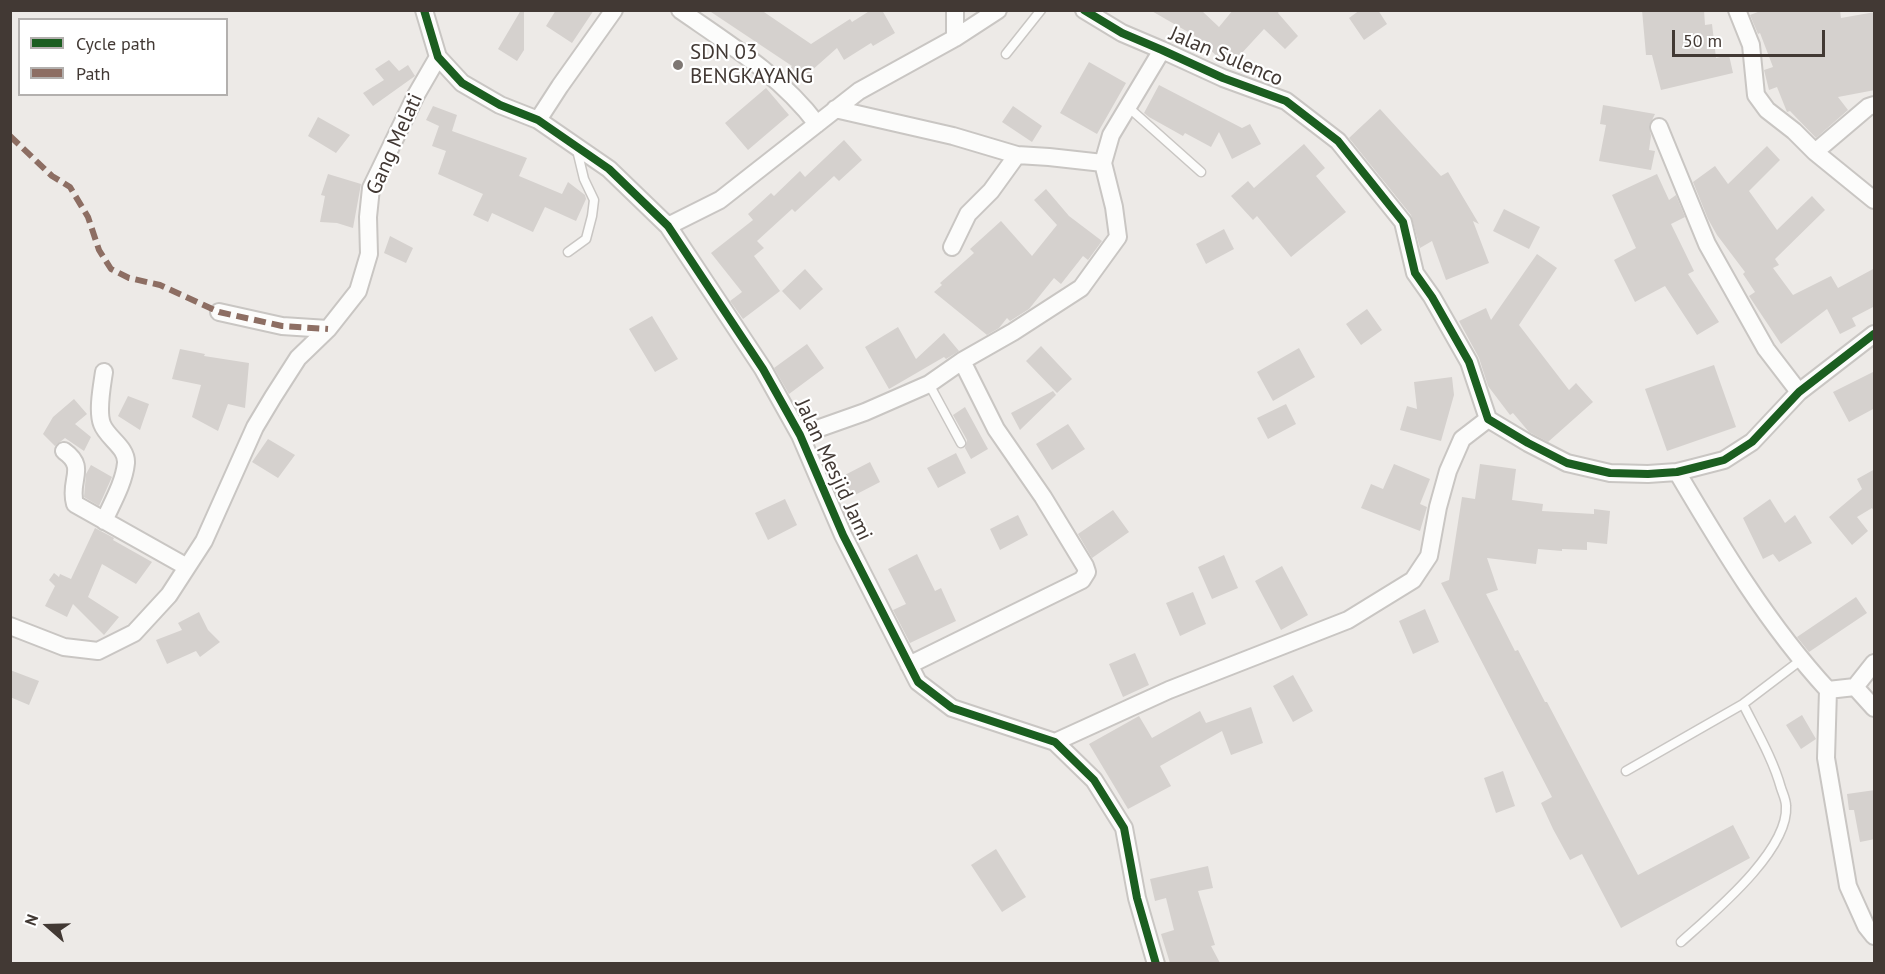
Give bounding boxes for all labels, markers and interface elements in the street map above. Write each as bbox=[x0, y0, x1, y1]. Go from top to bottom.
legend bbox=[18, 18, 228, 96]
scale bar bbox=[1675, 18, 1828, 56]
street label: Jalan Sulenco bbox=[1165, 22, 1287, 92]
text: 50 m bbox=[1683, 29, 1722, 52]
text: Cycle path bbox=[76, 32, 156, 55]
place label: SDN 03 BENGKAYANG bbox=[690, 40, 813, 90]
marker: SDN 03 BENGKAYANG bbox=[671, 58, 685, 72]
text: Path bbox=[76, 62, 110, 85]
street label: Gang Melati bbox=[361, 89, 429, 199]
street label: Jalan Mesjid Jami bbox=[789, 395, 877, 545]
north arrow bbox=[18, 896, 78, 956]
text: N bbox=[20, 911, 42, 928]

